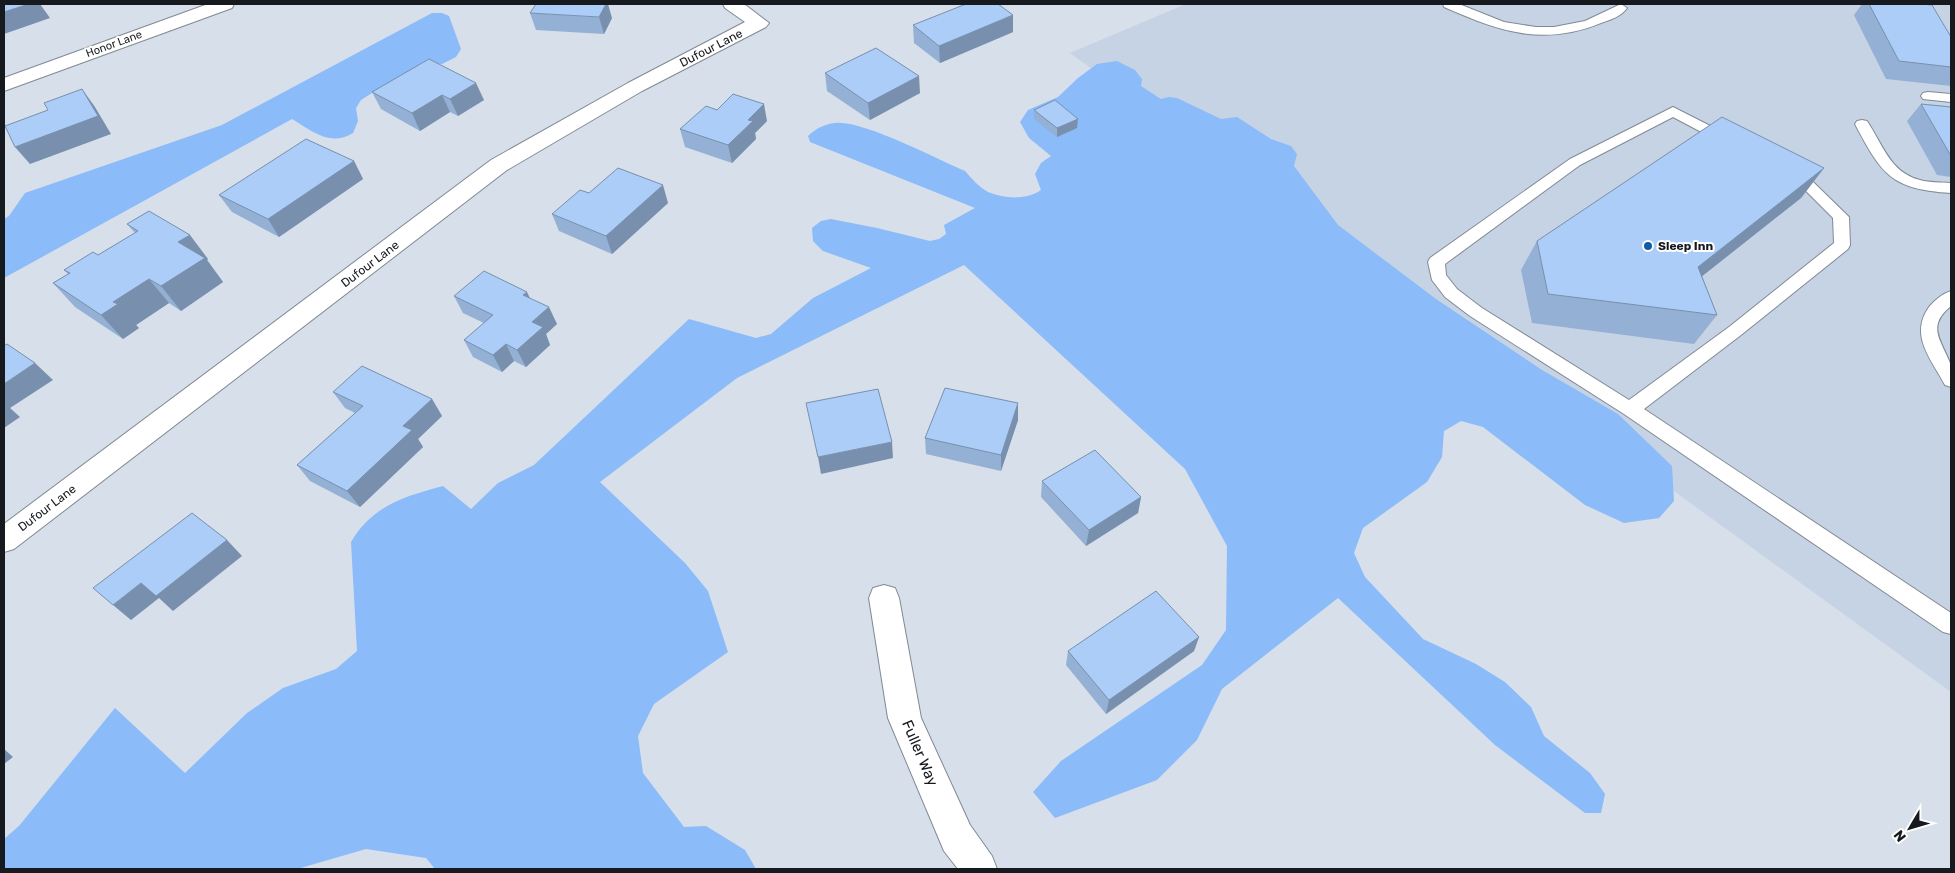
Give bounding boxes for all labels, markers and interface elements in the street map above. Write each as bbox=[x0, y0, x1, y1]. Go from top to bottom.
street label: Dufour Lane bbox=[677, 26, 745, 70]
street label: Honor Lane bbox=[84, 28, 144, 60]
street label: Dufour Lane bbox=[338, 238, 402, 290]
place label: Sleep Inn bbox=[1658, 239, 1713, 253]
marker: Sleep Inn bbox=[1642, 240, 1654, 252]
street label: Dufour Lane bbox=[15, 482, 79, 534]
street label: Fuller Way bbox=[898, 717, 942, 789]
north arrow bbox=[1885, 803, 1935, 853]
text: N bbox=[1890, 826, 1910, 845]

